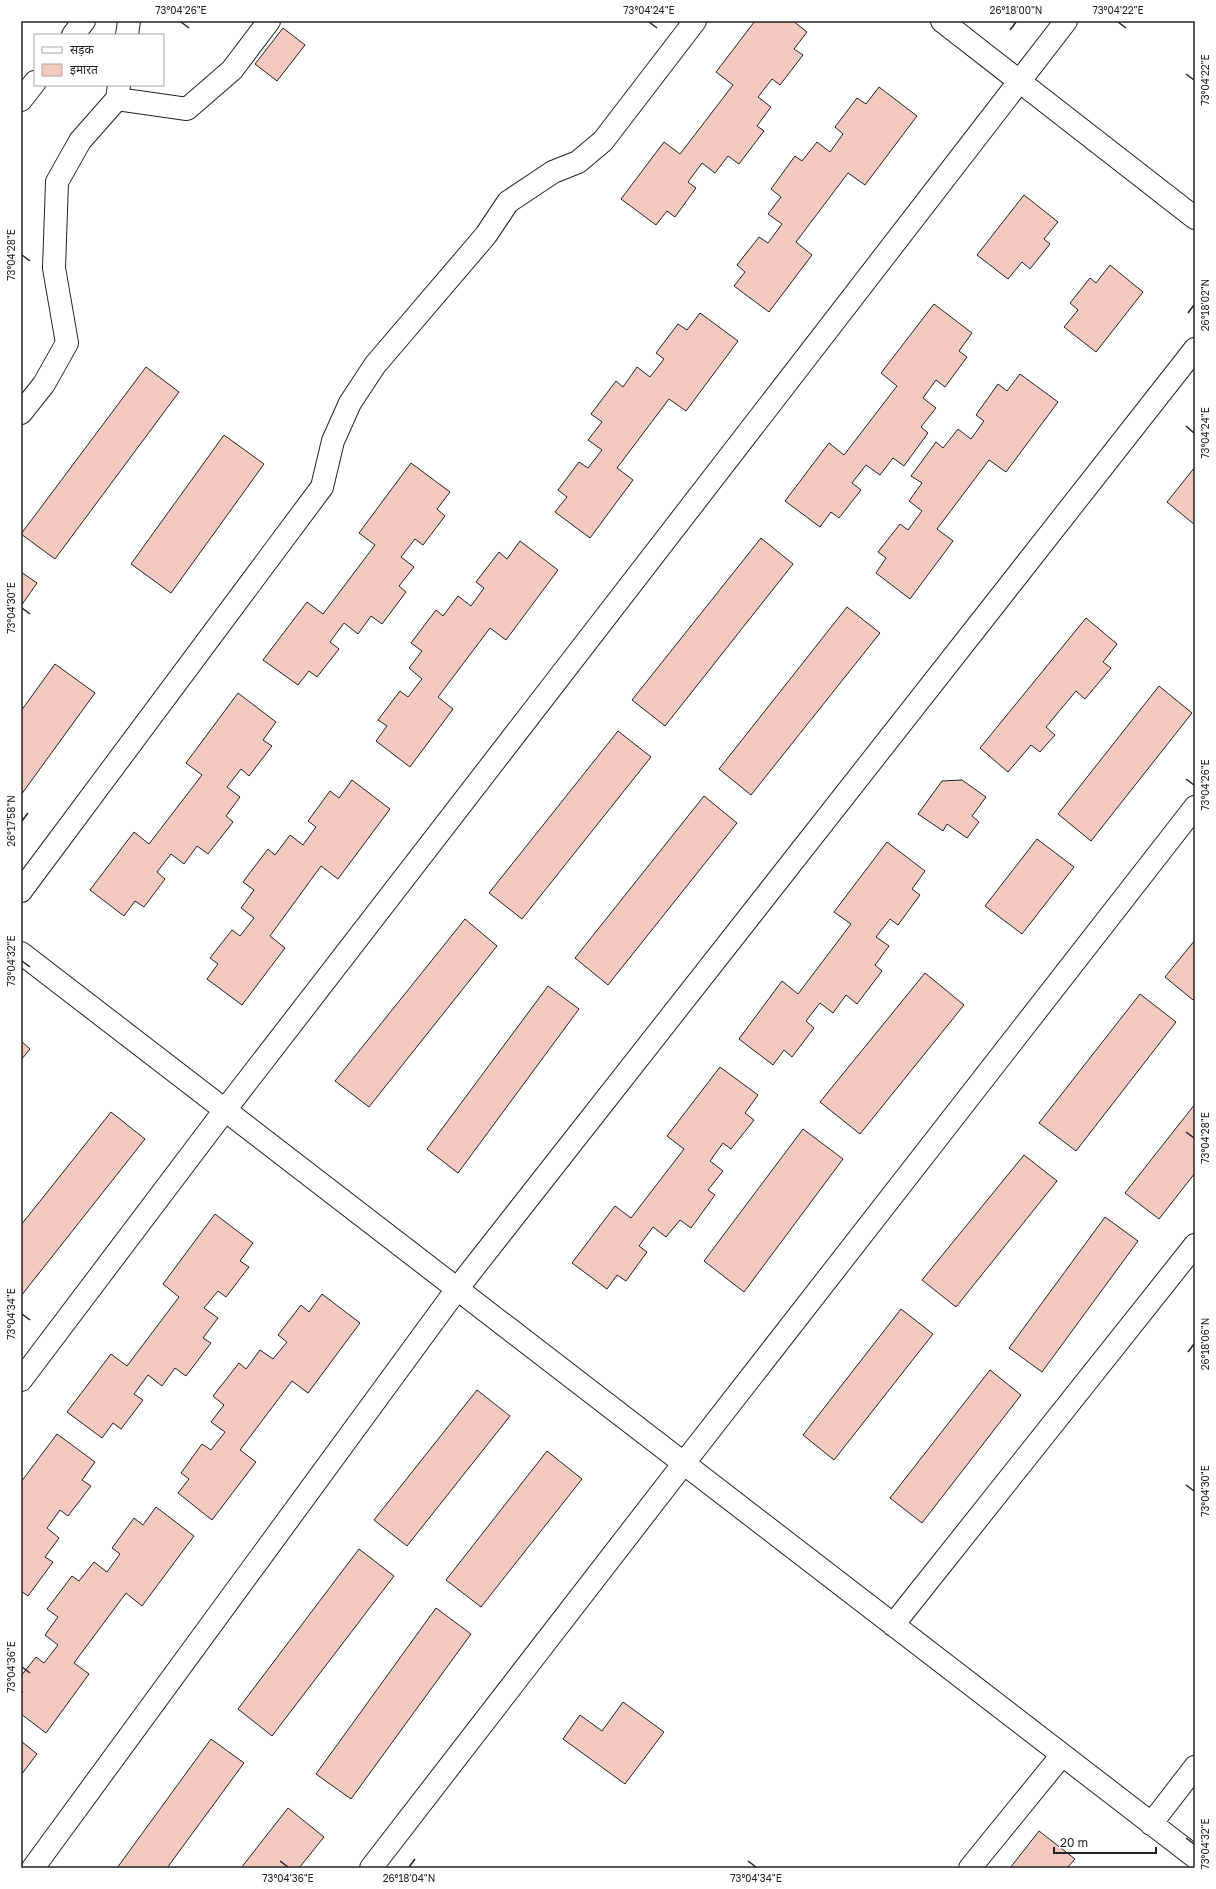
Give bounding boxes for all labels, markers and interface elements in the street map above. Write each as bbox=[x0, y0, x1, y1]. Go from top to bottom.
text: 73°04'26"E bbox=[155, 4, 207, 16]
text: 73°04'24"E bbox=[623, 4, 675, 16]
text: 26°18'00"N bbox=[990, 4, 1042, 16]
text: 73°04'22"E bbox=[1092, 4, 1144, 16]
legend bbox=[34, 34, 164, 86]
text: सड़क bbox=[70, 42, 95, 57]
text: 73°04'22"E bbox=[1199, 54, 1211, 106]
text: इमारत bbox=[70, 62, 99, 77]
text: 73°04'28"E bbox=[5, 229, 17, 281]
text: 26°18'02"N bbox=[1199, 279, 1211, 331]
text: 73°04'24"E bbox=[1199, 407, 1211, 459]
text: 73°04'30"E bbox=[5, 582, 17, 634]
text: 73°04'26"E bbox=[1199, 759, 1211, 811]
text: 26°17'58"N bbox=[5, 795, 17, 847]
text: 73°04'32"E bbox=[5, 935, 17, 987]
text: 73°04'28"E bbox=[1199, 1112, 1211, 1164]
text: 73°04'34"E bbox=[5, 1288, 17, 1340]
text: 26°18'06"N bbox=[1199, 1318, 1211, 1370]
text: 73°04'30"E bbox=[1199, 1465, 1211, 1517]
text: 73°04'36"E bbox=[5, 1641, 17, 1693]
text: 73°04'32"E bbox=[1199, 1818, 1211, 1870]
scale bar bbox=[1054, 1829, 1156, 1855]
text: 20 m bbox=[1060, 1835, 1088, 1850]
text: 73°04'36"E bbox=[262, 1872, 314, 1884]
text: 26°18'04"N bbox=[383, 1872, 435, 1884]
text: 73°04'34"E bbox=[730, 1872, 782, 1884]

